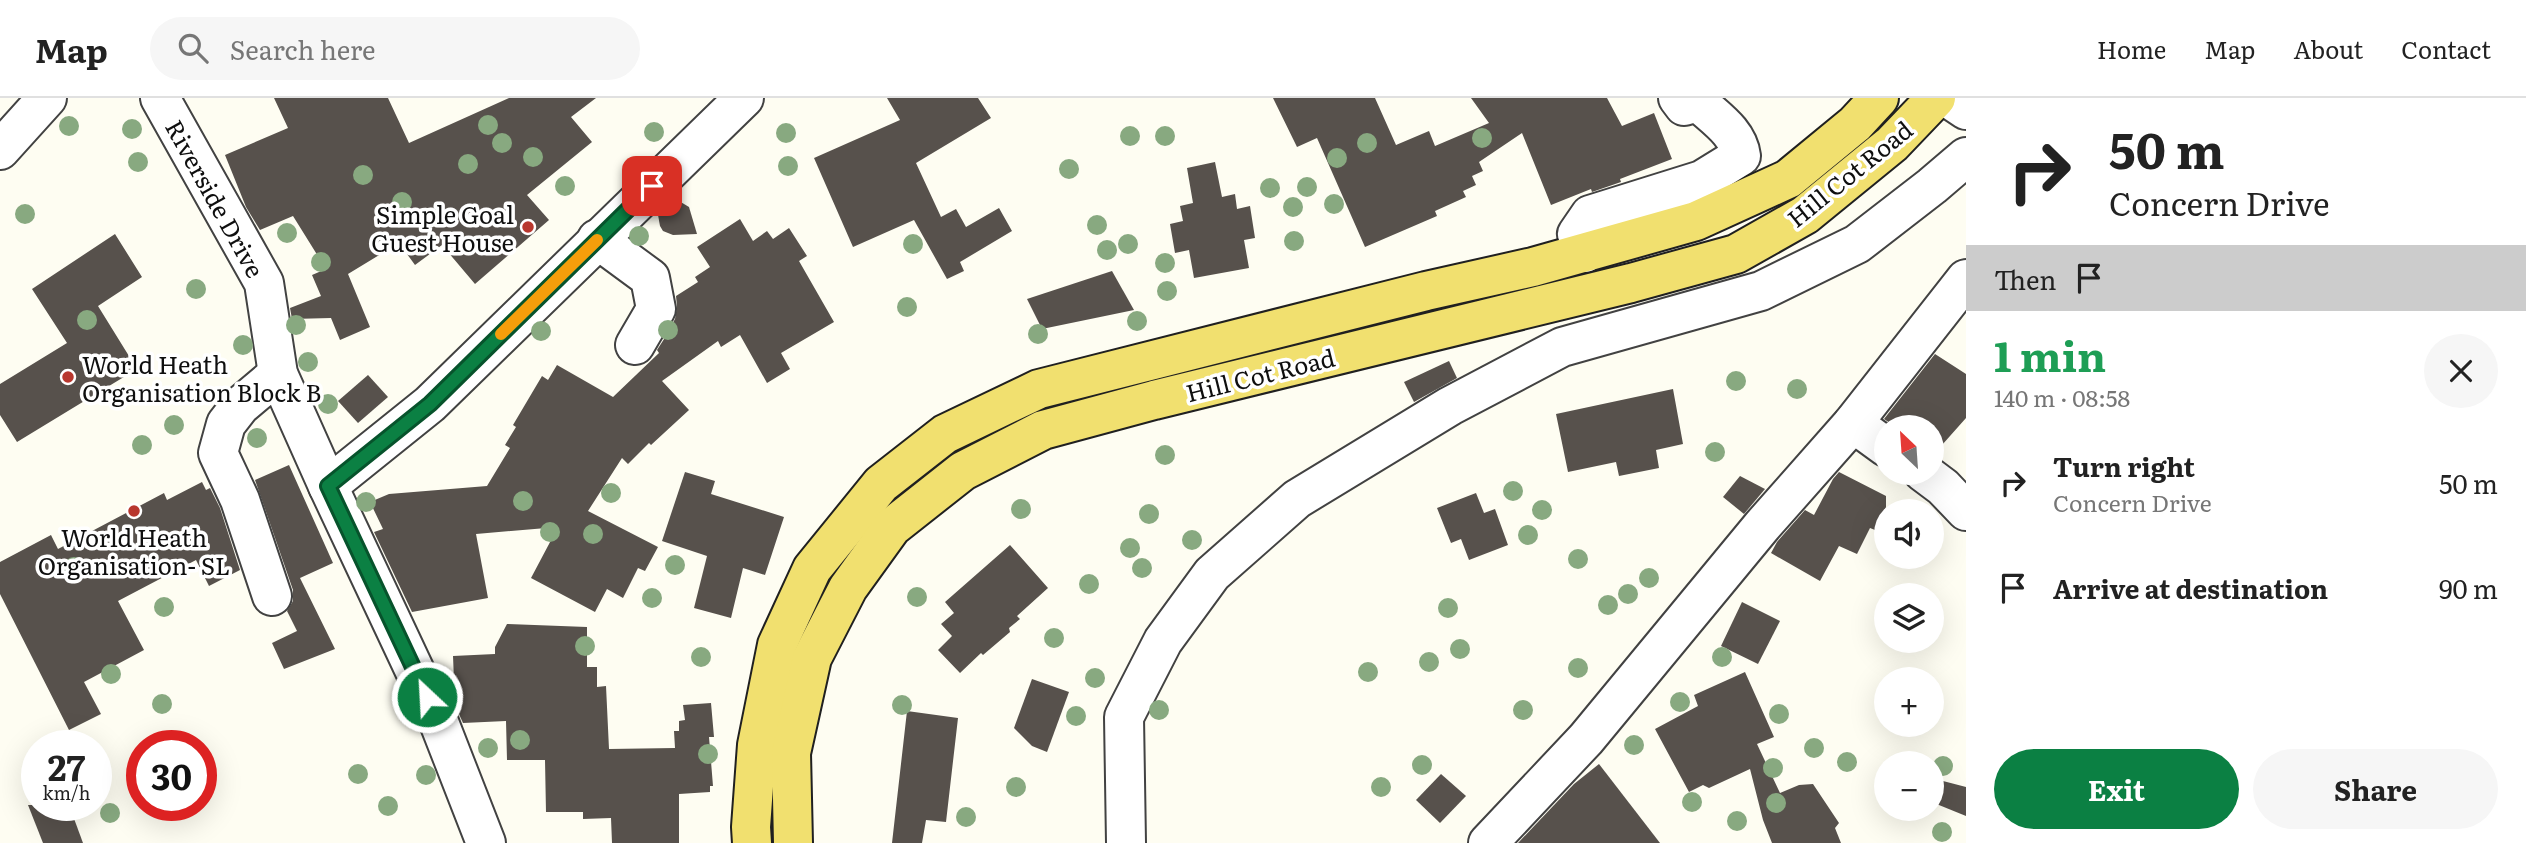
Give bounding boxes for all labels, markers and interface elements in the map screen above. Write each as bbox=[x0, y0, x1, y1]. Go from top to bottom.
search box bbox=[150, 17, 640, 80]
text: Map bbox=[35, 24, 108, 73]
icon: search bbox=[174, 29, 212, 67]
text: Search here bbox=[230, 29, 376, 68]
text: Home bbox=[2097, 31, 2166, 66]
text: Map bbox=[2204, 31, 2255, 66]
text: About bbox=[2293, 31, 2363, 66]
text: Contact bbox=[2401, 31, 2491, 66]
street label: Hill Cot Road bbox=[1779, 111, 1919, 234]
text: 50 m bbox=[2109, 111, 2225, 184]
street label: Riverside Drive bbox=[158, 113, 274, 283]
icon: right bbox=[1994, 126, 2085, 217]
pin bbox=[622, 156, 682, 216]
icon: arrive bbox=[633, 167, 671, 205]
text: Concern Drive bbox=[2109, 178, 2330, 226]
place label: Simple Goal Guest House bbox=[371, 196, 514, 259]
marker: Simple Goal Guest House bbox=[520, 219, 536, 235]
text: Then bbox=[1994, 259, 2056, 298]
icon: arrive bbox=[2070, 259, 2108, 297]
text: 1 min bbox=[1994, 323, 2106, 385]
button: close bbox=[2424, 334, 2498, 408]
street label: Hill Cot Road bbox=[1182, 339, 1338, 409]
place label: World Heath Organisation Block B bbox=[82, 346, 321, 409]
marker: World Heath Organisation Block B bbox=[60, 369, 76, 385]
text: 140 m · 08:58 bbox=[1994, 380, 2130, 414]
north arrow bbox=[1874, 415, 1944, 485]
map controls bbox=[1874, 415, 1944, 821]
text: Turn right bbox=[2053, 446, 2195, 485]
text: 50 m bbox=[2439, 463, 2498, 502]
icon: right bbox=[1994, 464, 2032, 502]
text: Concern Drive bbox=[2053, 485, 2212, 519]
button: sound bbox=[1874, 499, 1944, 569]
marker: World Heath Organisation- SL bbox=[126, 503, 142, 519]
place label: World Heath Organisation- SL bbox=[38, 519, 230, 582]
text: Arrive at destination bbox=[2053, 568, 2328, 607]
text: 90 m bbox=[2439, 568, 2498, 607]
icon: arrive bbox=[1994, 569, 2032, 607]
button: layers bbox=[1874, 583, 1944, 653]
position arrow bbox=[390, 660, 464, 734]
button: + bbox=[1874, 667, 1944, 737]
speed limit sign: 30 bbox=[126, 730, 217, 821]
text: 27 bbox=[48, 740, 85, 792]
button: Exit bbox=[1994, 749, 2239, 829]
button: Share bbox=[2253, 749, 2498, 829]
button: − bbox=[1874, 751, 1944, 821]
text: km/h bbox=[43, 779, 90, 806]

